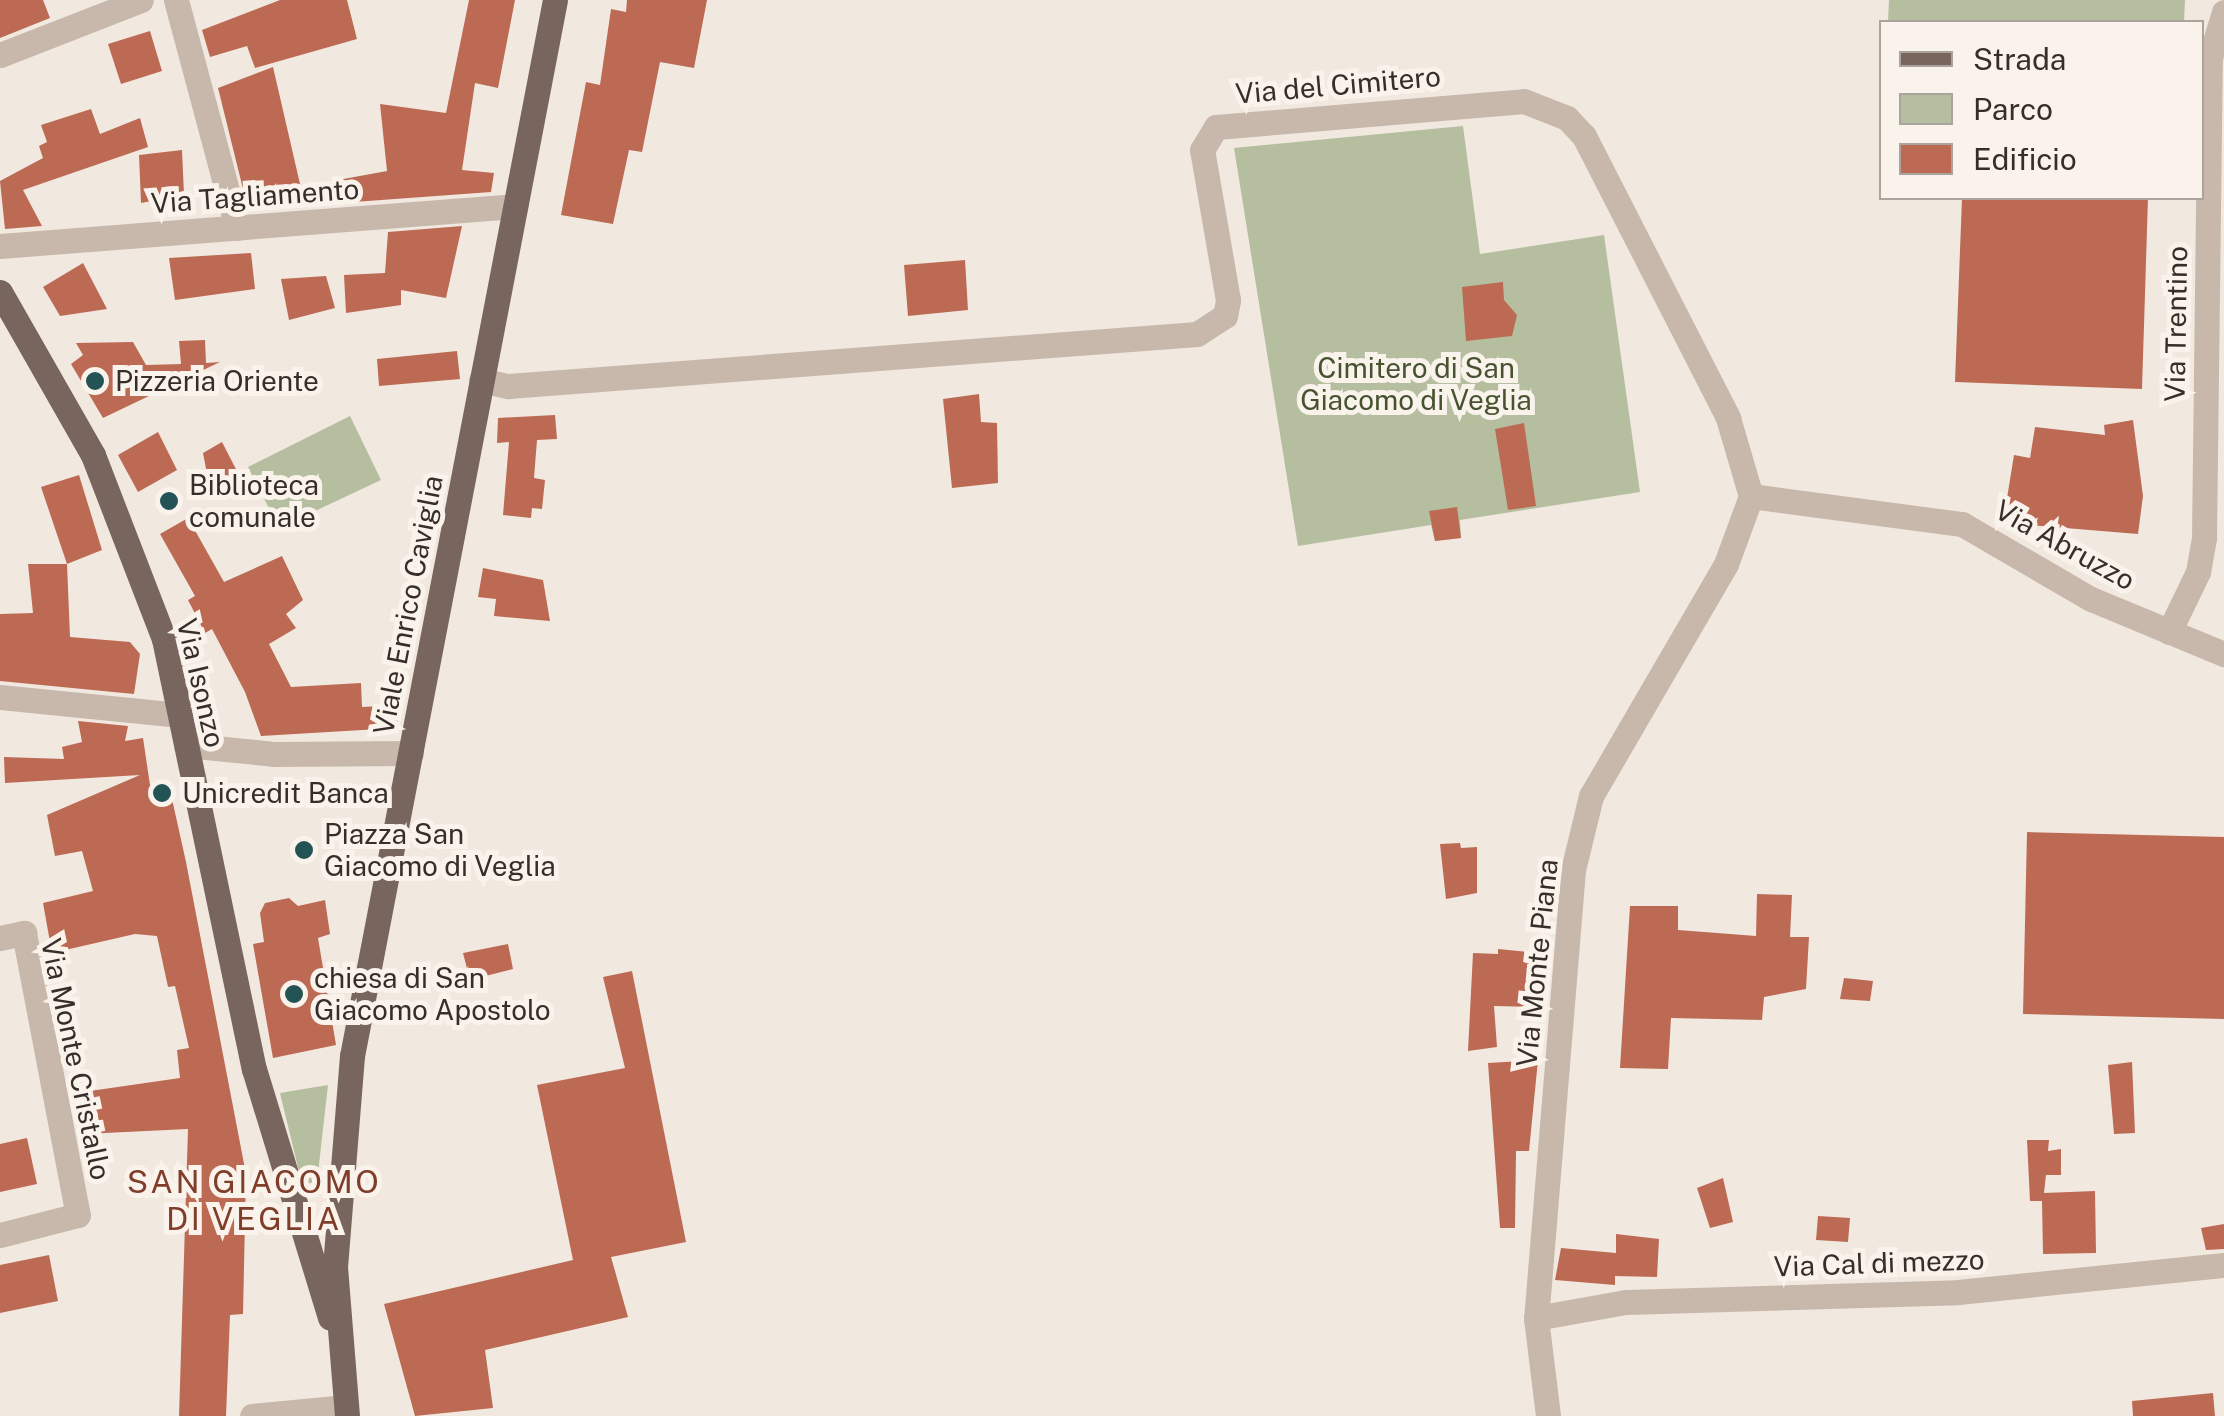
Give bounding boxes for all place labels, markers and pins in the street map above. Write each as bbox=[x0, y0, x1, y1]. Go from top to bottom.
place label: Pizzeria Oriente bbox=[115, 364, 319, 398]
marker: Pizzeria Oriente bbox=[84, 370, 106, 392]
place label: Biblioteca comunale bbox=[189, 468, 319, 534]
marker: Biblioteca comunale bbox=[158, 490, 180, 512]
place label: Unicredit Banca bbox=[182, 776, 389, 810]
marker: Unicredit Banca bbox=[151, 782, 173, 804]
place label: Piazza San Giacomo di Veglia bbox=[324, 817, 557, 883]
marker: Piazza San Giacomo di Veglia bbox=[293, 839, 315, 861]
place label: chiesa di San Giacomo Apostolo bbox=[314, 961, 551, 1027]
marker: chiesa di San Giacomo Apostolo bbox=[283, 983, 305, 1005]

